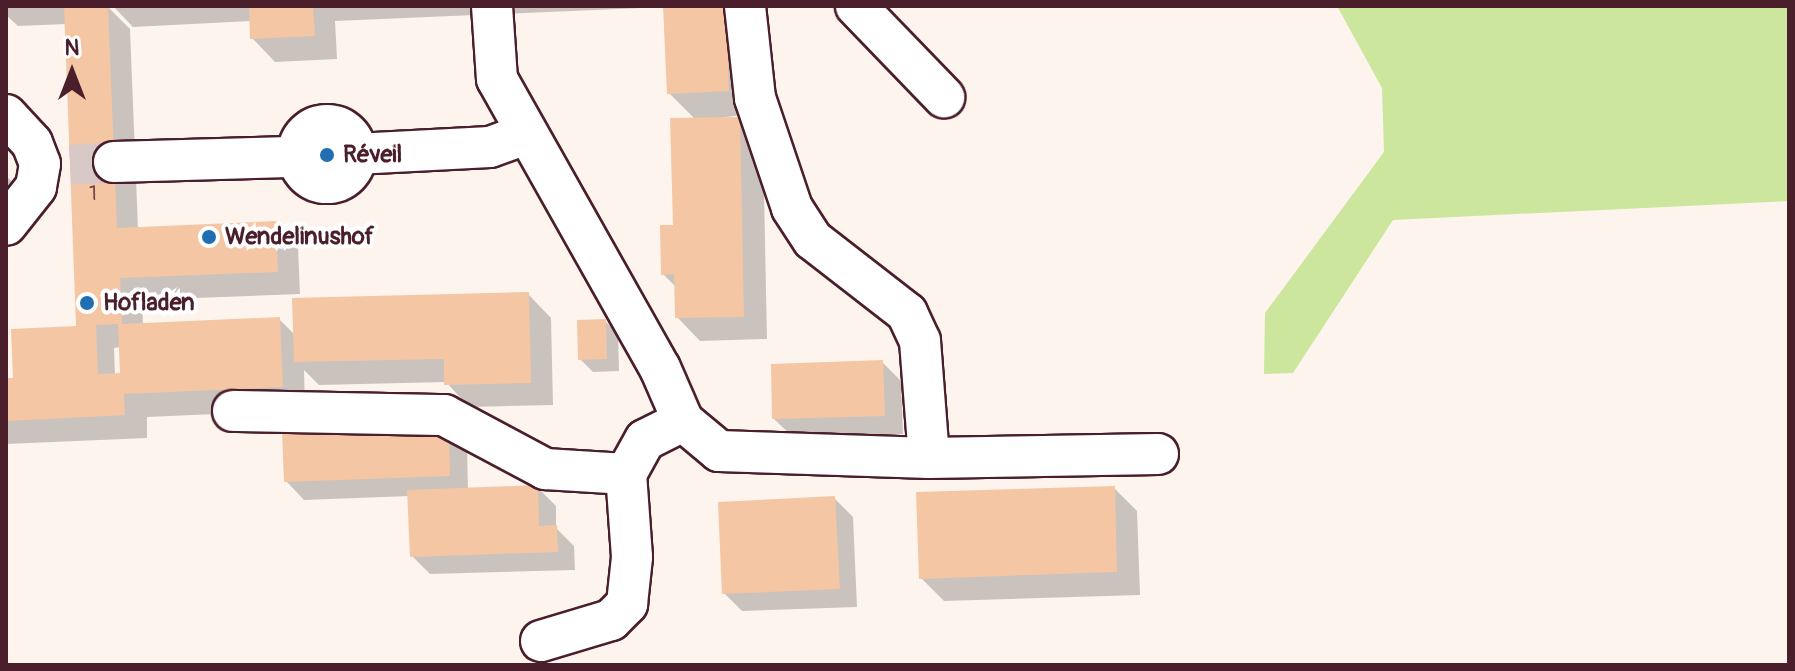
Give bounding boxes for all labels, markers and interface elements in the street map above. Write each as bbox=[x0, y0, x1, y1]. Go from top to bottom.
north arrow bbox=[32, 32, 112, 112]
text: N bbox=[65, 34, 79, 62]
place label: Réveil bbox=[343, 141, 402, 169]
marker: Réveil bbox=[318, 146, 336, 164]
house number: 1 bbox=[89, 181, 97, 205]
place label: Wendelinushof bbox=[225, 223, 374, 251]
marker: Wendelinushof bbox=[200, 228, 218, 246]
place label: Hofladen bbox=[103, 289, 195, 317]
marker: Hofladen bbox=[78, 294, 96, 312]

